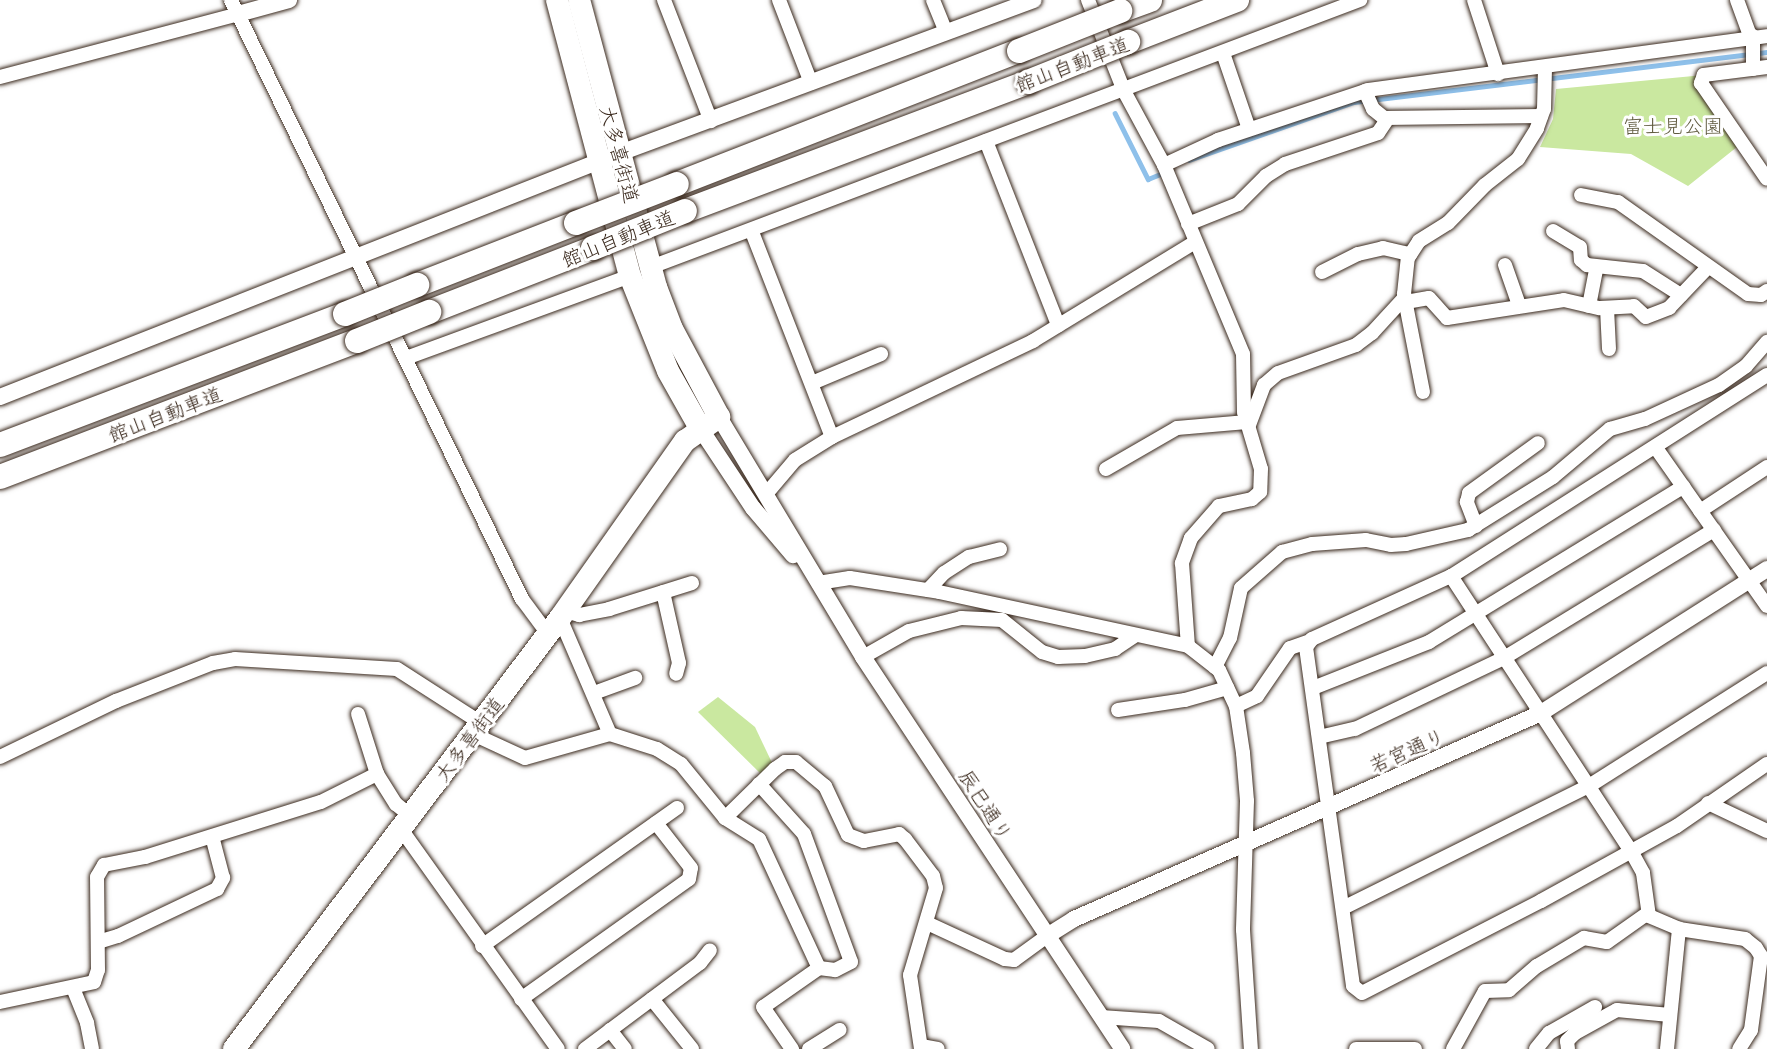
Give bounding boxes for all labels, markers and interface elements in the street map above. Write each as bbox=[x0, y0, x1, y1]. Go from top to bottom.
street label: 館山自動車道 bbox=[1012, 31, 1132, 97]
street label: 大多喜街道 bbox=[595, 103, 645, 205]
park label: 富士見公園 bbox=[1623, 113, 1723, 137]
street label: 館山自動車道 bbox=[558, 204, 678, 272]
street label: 館山自動車道 bbox=[105, 381, 225, 447]
street label: 大多喜街道 bbox=[429, 692, 509, 786]
street label: 若宮通り bbox=[1366, 723, 1448, 777]
street label: 辰巳通り bbox=[954, 765, 1018, 845]

